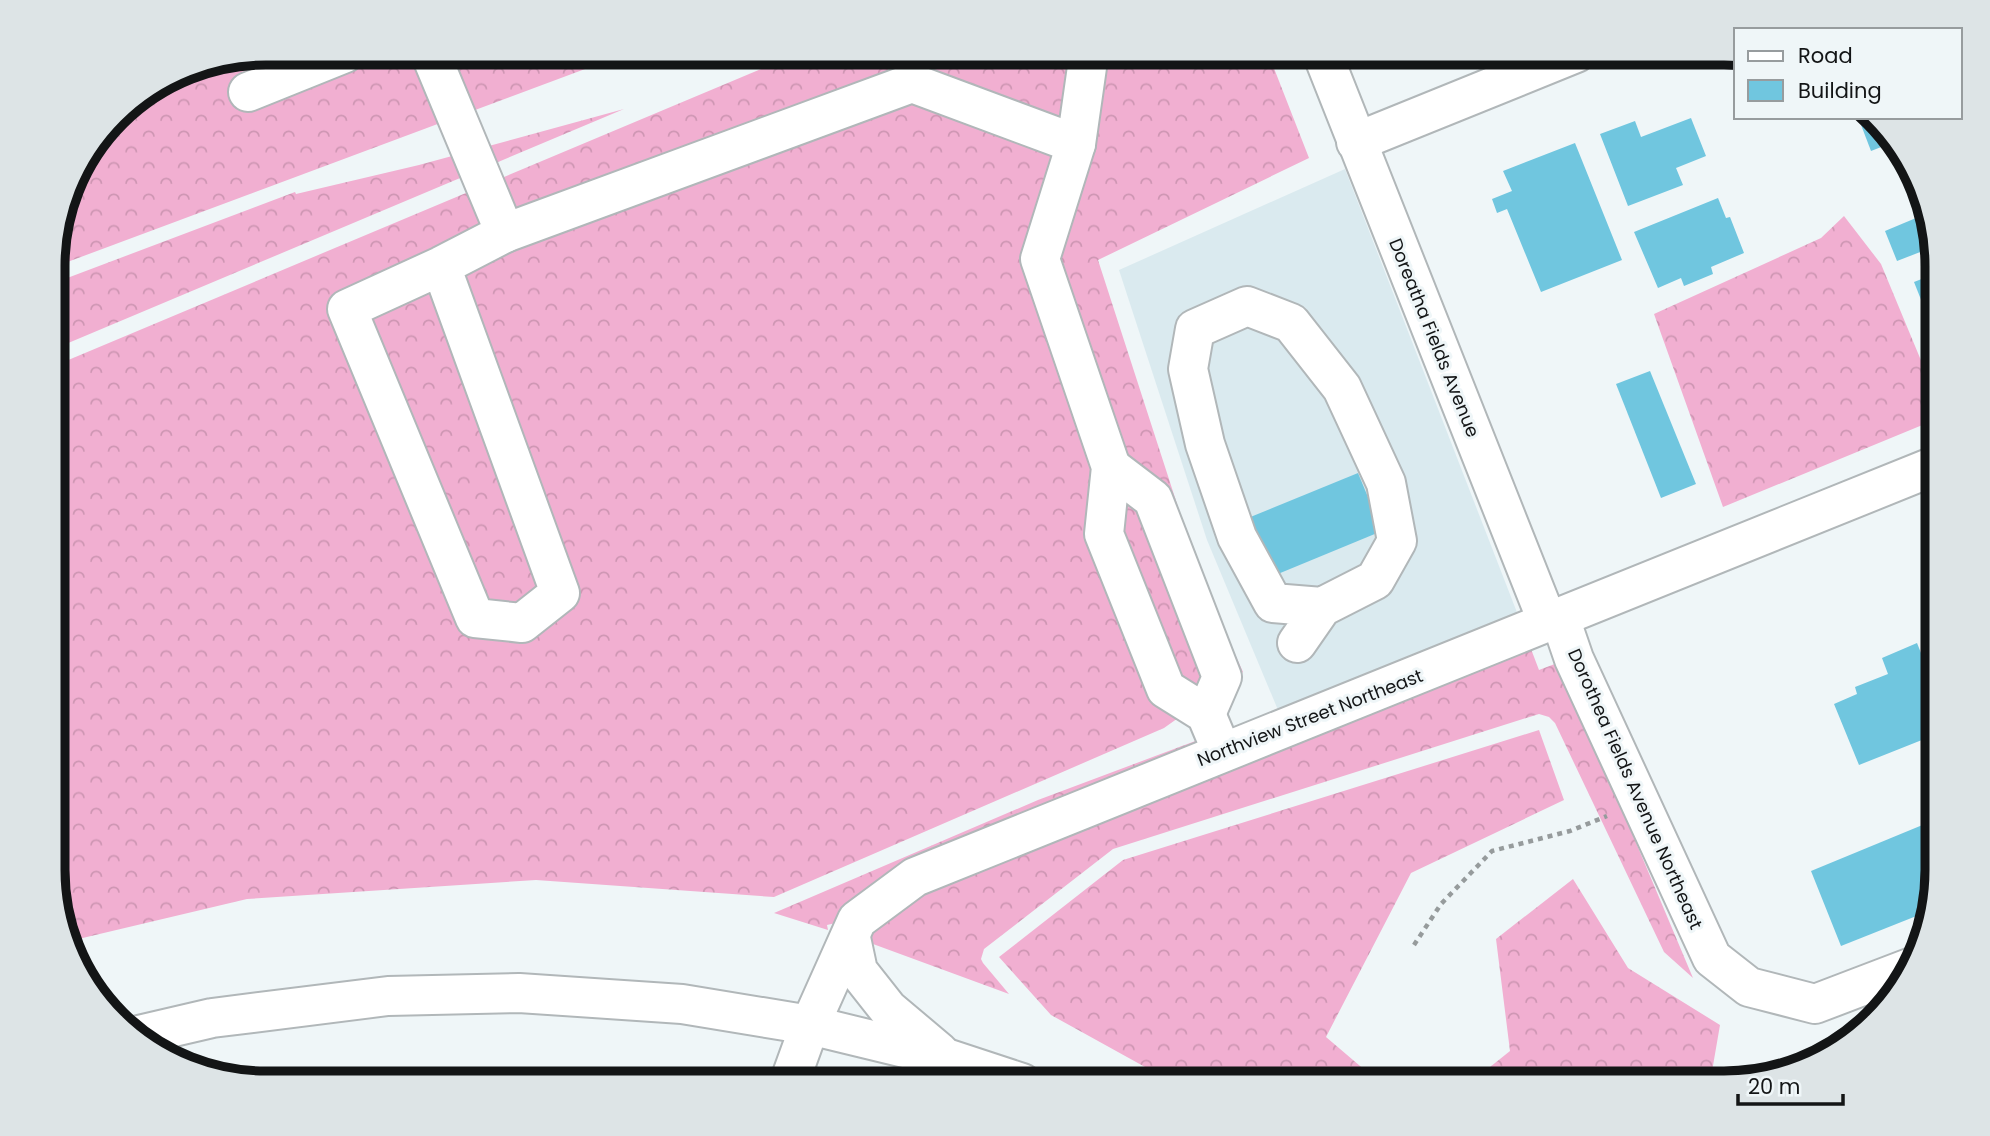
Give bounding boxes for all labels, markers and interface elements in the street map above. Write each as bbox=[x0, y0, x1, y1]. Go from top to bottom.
legend bbox=[1734, 28, 1962, 119]
text: Road bbox=[1798, 41, 1853, 70]
text: Building bbox=[1798, 76, 1882, 105]
street label: Doreatha Fields Avenue bbox=[1383, 235, 1486, 441]
street label: Dorothea Fields Avenue Northeast bbox=[1562, 644, 1709, 933]
street label: Northview Street Northeast bbox=[1193, 663, 1426, 772]
scale bar bbox=[1738, 1062, 1843, 1106]
text: 20 m bbox=[1748, 1072, 1801, 1101]

